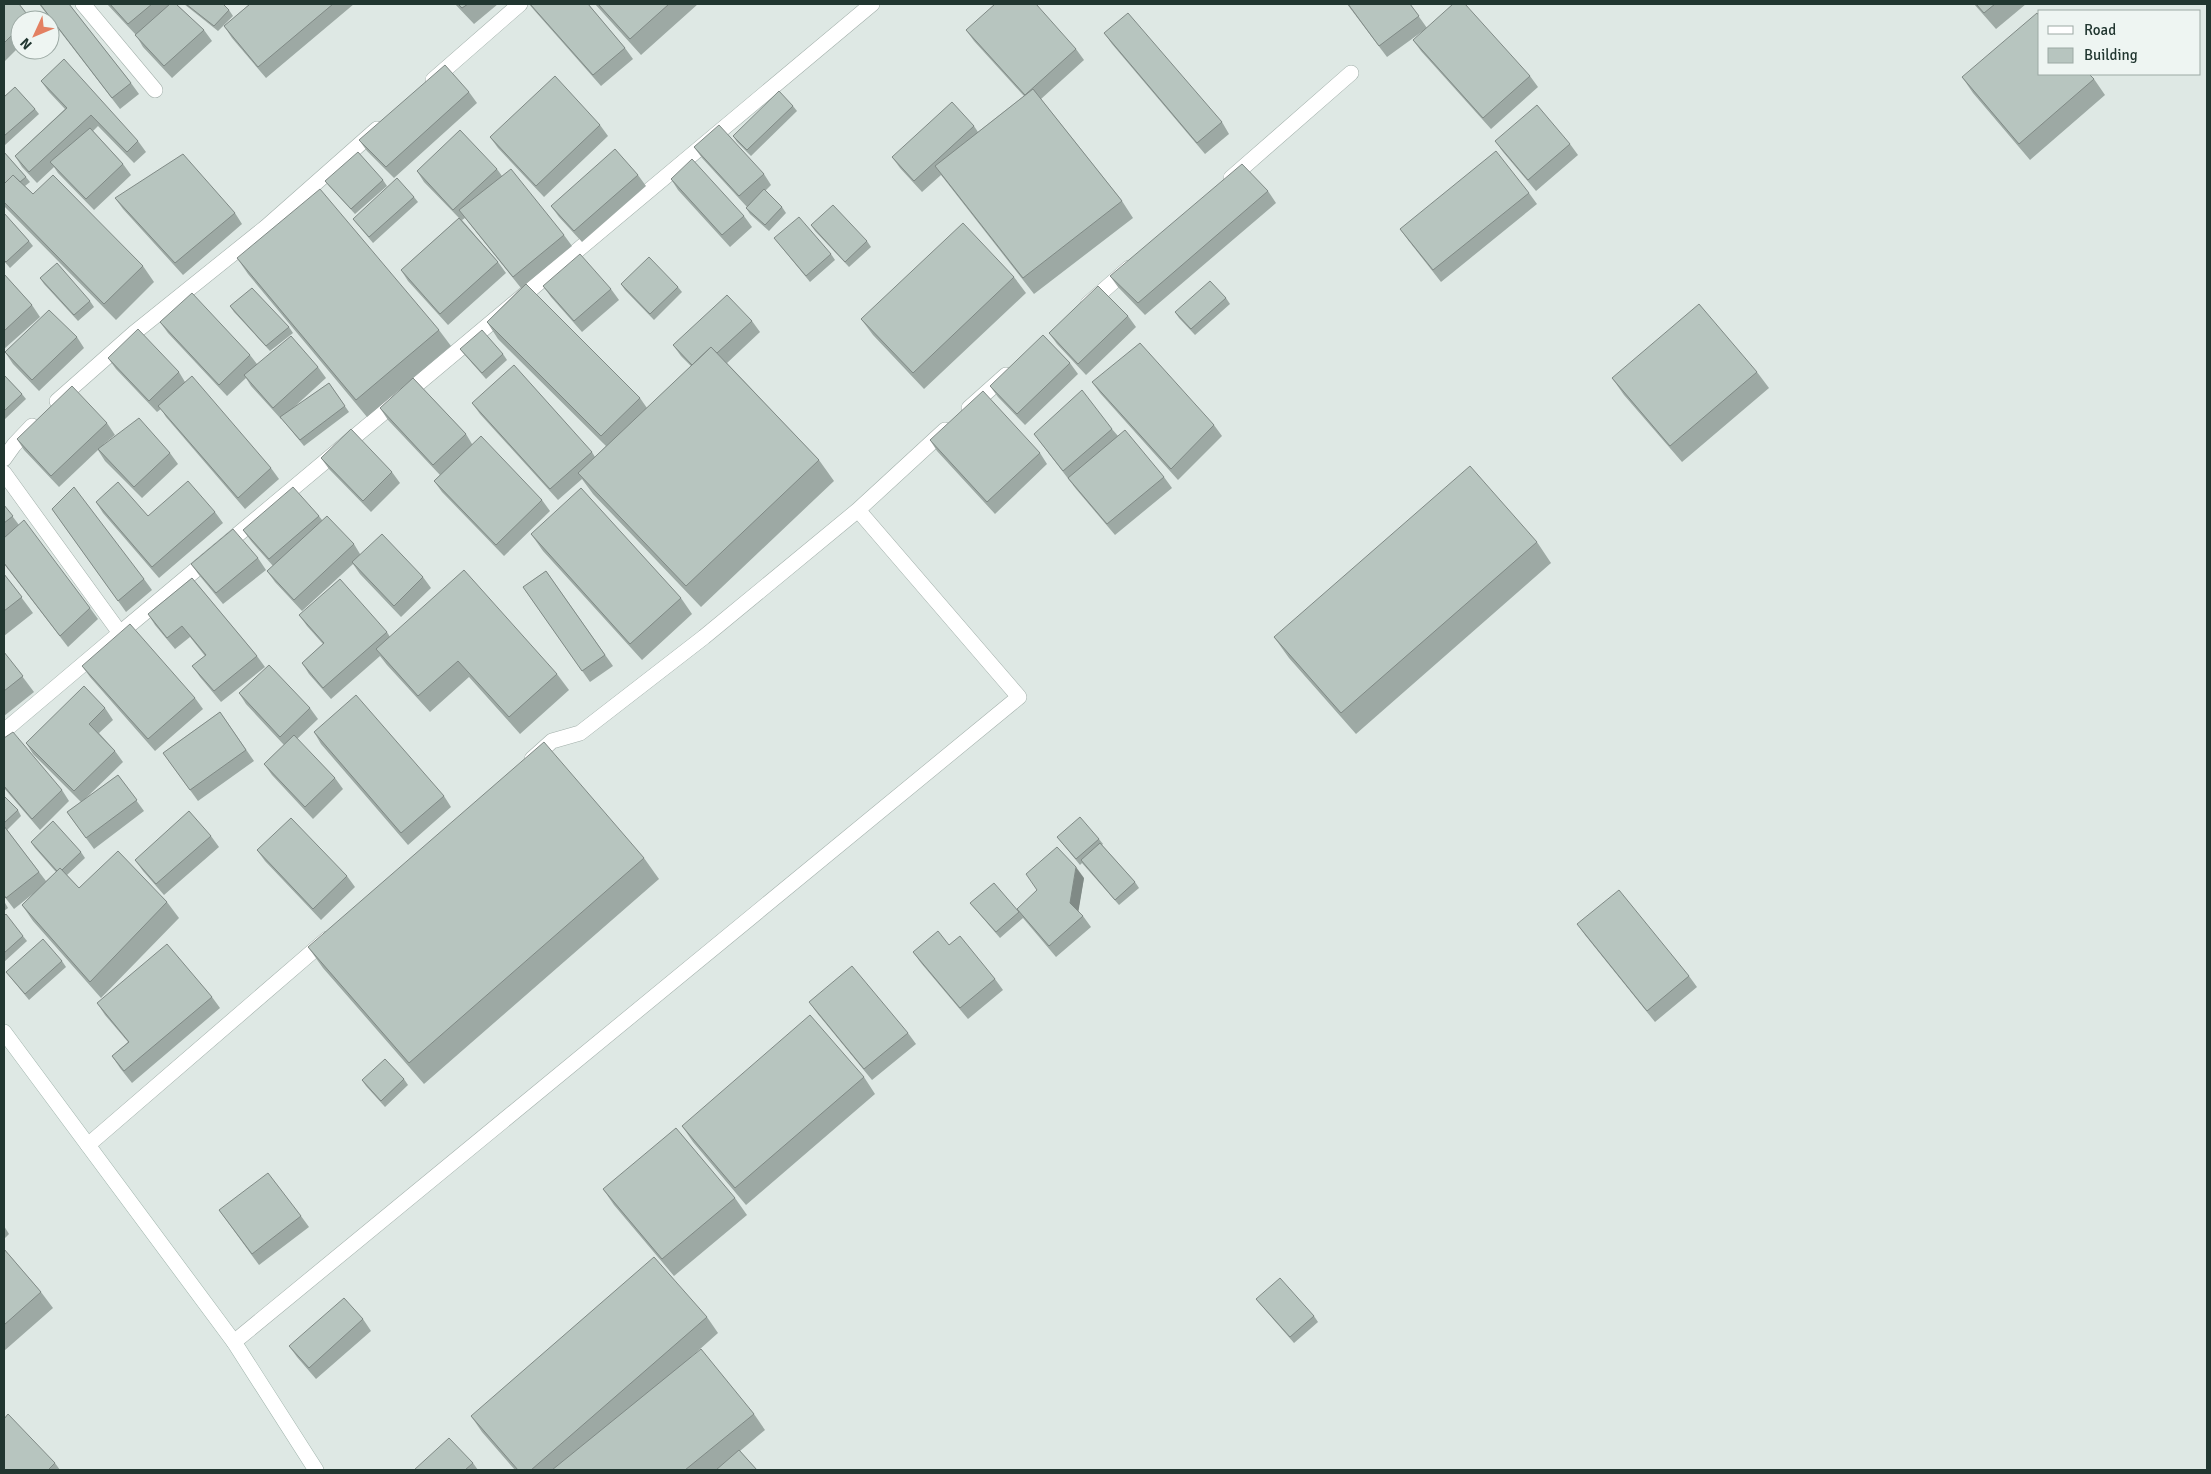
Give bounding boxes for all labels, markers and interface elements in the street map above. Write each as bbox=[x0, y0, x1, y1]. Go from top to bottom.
north arrow bbox=[10, 10, 60, 60]
legend bbox=[2038, 10, 2201, 75]
text: Road bbox=[2084, 21, 2116, 39]
text: N bbox=[17, 34, 36, 53]
text: Building bbox=[2084, 46, 2138, 64]

